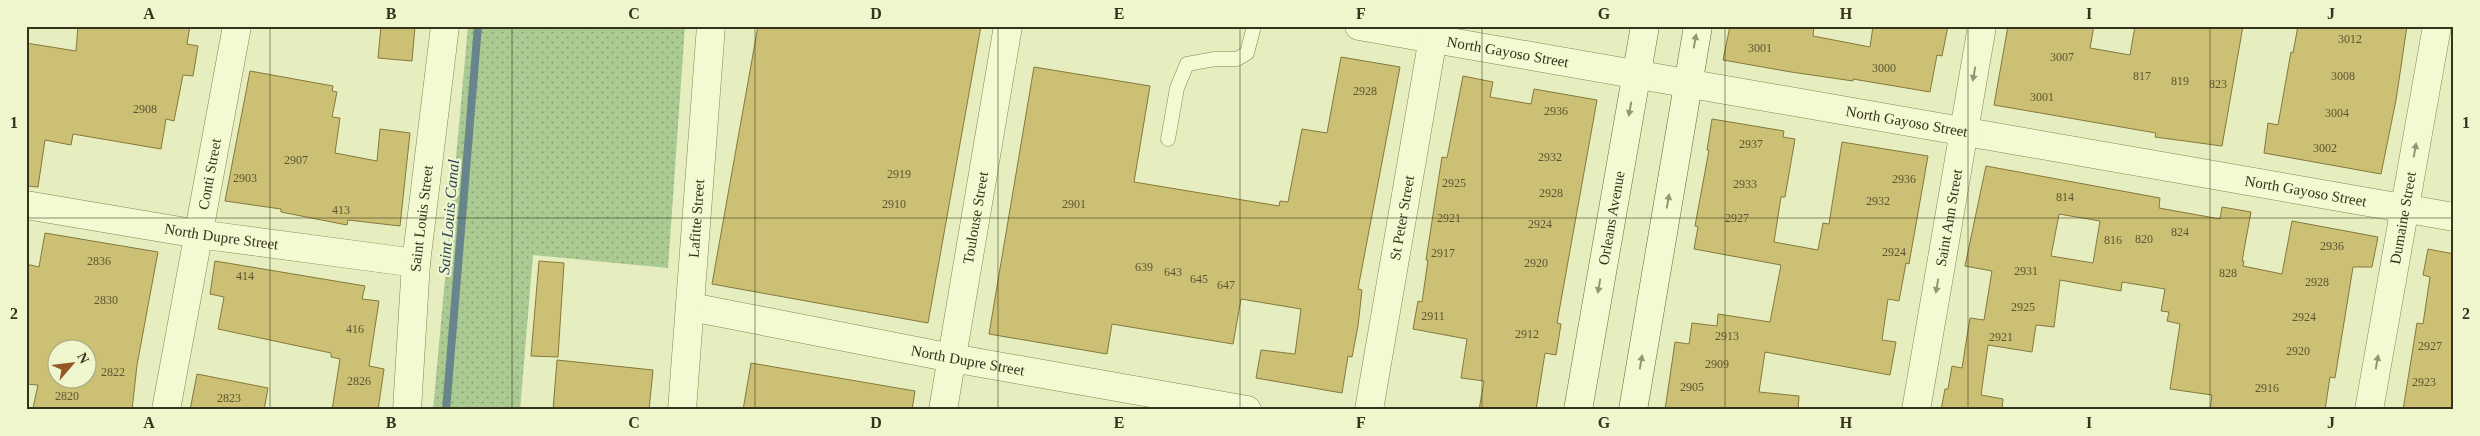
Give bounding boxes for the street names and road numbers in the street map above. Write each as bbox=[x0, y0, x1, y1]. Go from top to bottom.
street label: North Gayoso Street bbox=[1446, 33, 1571, 71]
street label: North Gayoso Street bbox=[1845, 103, 1970, 140]
street label: Conti Street bbox=[195, 136, 224, 211]
street label: Saint Louis Street bbox=[407, 163, 436, 273]
street label: Saint Ann Street bbox=[1933, 167, 1965, 268]
street label: Toulouse Street bbox=[960, 169, 991, 265]
street label: Orleans Avenue bbox=[1595, 169, 1628, 266]
street label: Dumaine Street bbox=[2387, 170, 2419, 266]
street label: St Peter Street bbox=[1387, 173, 1417, 262]
street label: North Gayoso Street bbox=[2244, 173, 2369, 210]
street label: Lafitte Street bbox=[686, 178, 707, 258]
street label: North Dupre Street bbox=[163, 220, 280, 253]
street label: North Dupre Street bbox=[910, 342, 1027, 379]

